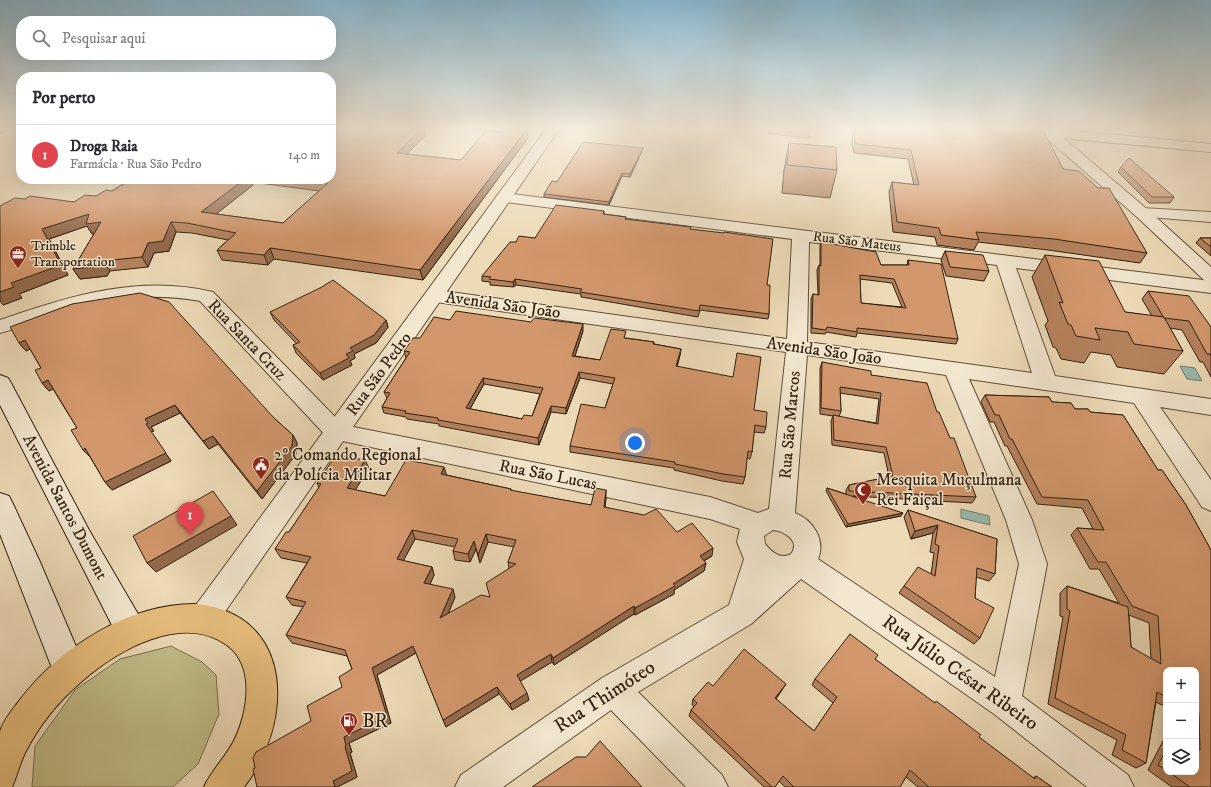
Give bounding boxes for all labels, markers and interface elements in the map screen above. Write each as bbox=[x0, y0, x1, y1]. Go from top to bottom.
search box bbox=[16, 16, 336, 60]
icon: search bbox=[30, 27, 52, 49]
text: Pesquisar aqui bbox=[62, 29, 145, 48]
text: Por perto bbox=[32, 87, 95, 109]
text: Droga Raia bbox=[70, 137, 138, 156]
text: 1 bbox=[43, 147, 47, 163]
text: 140 m bbox=[288, 147, 320, 163]
text: Farmácia · Rua São Pedro bbox=[70, 156, 202, 172]
street label: Rua São Mateus bbox=[812, 228, 902, 256]
place label: Trimble Transportation bbox=[31, 237, 116, 271]
office icon: Trimble Transportation bbox=[8, 244, 28, 269]
street label: Avenida São João bbox=[444, 286, 562, 324]
street label: Rua Santa Cruz bbox=[203, 295, 292, 386]
street label: Rua São Pedro bbox=[341, 328, 417, 420]
street label: Avenida São João bbox=[765, 332, 883, 370]
street label: Rua São Marcos bbox=[774, 370, 806, 480]
street label: Avenida Santos Dumont bbox=[17, 430, 113, 584]
your location bbox=[625, 433, 645, 453]
place label: 2º Comando Regional da Polícia Militar bbox=[274, 444, 421, 486]
public building icon: 2º Comando Regional da Polícia Militar bbox=[251, 455, 271, 480]
street label: Rua São Lucas bbox=[497, 455, 599, 495]
place label: Mesquita Muçulmana Rei Faiçal bbox=[876, 469, 1022, 511]
mosque icon: Mesquita Muçulmana Rei Faiçal bbox=[853, 480, 873, 505]
pin: 1 bbox=[177, 502, 203, 535]
street label: Rua Júlio César Ribeiro bbox=[877, 610, 1043, 736]
street label: Rua Thimóteo bbox=[550, 655, 660, 739]
map controls bbox=[1163, 667, 1199, 775]
button: + bbox=[1163, 667, 1199, 703]
button: − bbox=[1163, 703, 1199, 739]
place label: BR bbox=[362, 709, 388, 734]
fuel station icon: BR bbox=[339, 711, 359, 736]
button: layers bbox=[1163, 739, 1199, 775]

